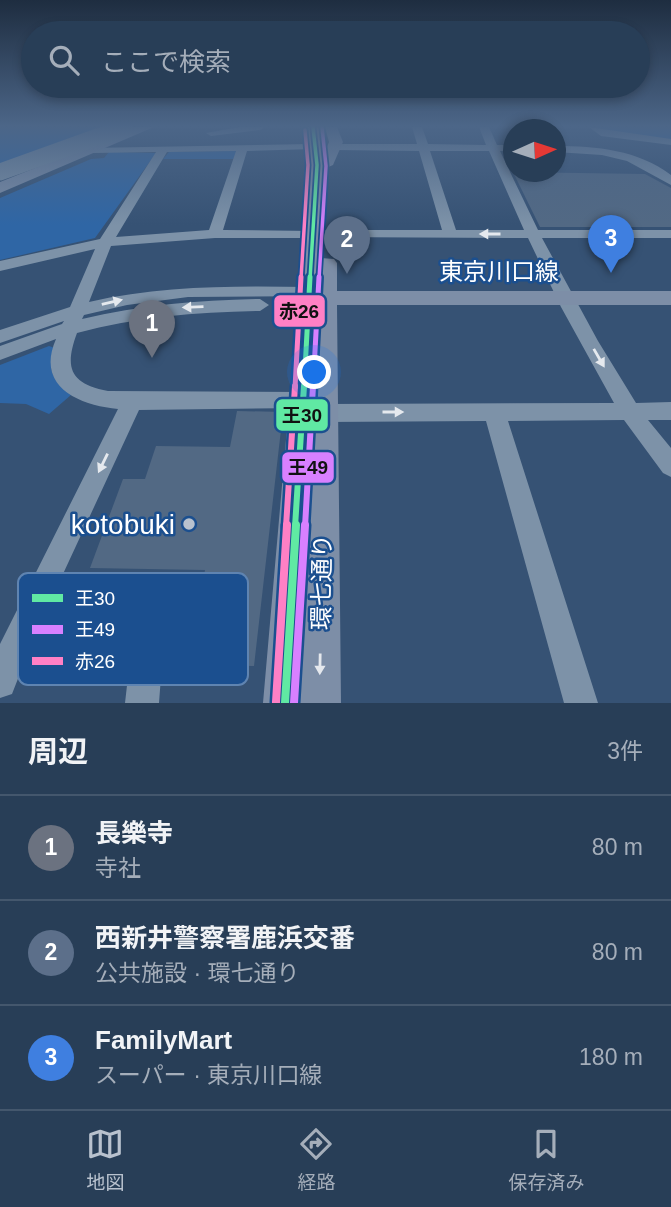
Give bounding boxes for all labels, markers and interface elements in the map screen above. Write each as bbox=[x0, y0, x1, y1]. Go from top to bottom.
search box bbox=[21, 21, 650, 98]
icon: search bbox=[45, 41, 83, 79]
text: ここで検索 bbox=[101, 47, 231, 77]
north arrow bbox=[503, 119, 566, 182]
pin: 3 bbox=[588, 215, 634, 273]
pin: 2 bbox=[324, 216, 370, 274]
one-way arrow bbox=[479, 228, 501, 240]
street label: 東京川口線 bbox=[439, 258, 559, 285]
line badge: 赤26 bbox=[273, 294, 326, 328]
one-way arrow bbox=[101, 296, 123, 307]
pin: 1 bbox=[129, 300, 175, 358]
one-way arrow bbox=[182, 301, 204, 312]
text: 赤26 bbox=[279, 301, 319, 322]
one-way arrow bbox=[593, 348, 605, 368]
your location bbox=[297, 355, 331, 389]
line badge: 王30 bbox=[275, 398, 329, 432]
text: 王30 bbox=[282, 405, 322, 426]
one-way arrow bbox=[382, 406, 404, 418]
line badge: 王49 bbox=[281, 451, 335, 484]
one-way arrow bbox=[98, 453, 109, 473]
text: 王49 bbox=[288, 457, 328, 478]
place label: kotobuki bbox=[71, 509, 175, 540]
marker: kotobuki bbox=[181, 516, 197, 532]
street label: 環七通り bbox=[307, 534, 336, 630]
legend bbox=[18, 573, 248, 685]
text: 王30 bbox=[75, 588, 115, 609]
text: 王49 bbox=[75, 619, 115, 640]
text: 赤26 bbox=[75, 651, 115, 672]
one-way arrow bbox=[314, 653, 326, 675]
text: 周辺 bbox=[28, 735, 88, 768]
text: 3件 bbox=[607, 738, 643, 764]
text: 長樂寺 bbox=[95, 818, 173, 848]
text: 1 bbox=[45, 834, 57, 860]
text: 80 m bbox=[592, 834, 643, 860]
text: 寺社 bbox=[95, 855, 141, 881]
text: 西新井警察署鹿浜交番 bbox=[95, 923, 355, 953]
text: 2 bbox=[45, 939, 57, 965]
text: 80 m bbox=[592, 939, 643, 965]
text: 公共施設 · 環七通り bbox=[95, 960, 299, 986]
text: FamilyMart bbox=[95, 1025, 232, 1055]
text: 3 bbox=[45, 1044, 57, 1070]
text: 180 m bbox=[579, 1044, 643, 1070]
text: スーパー · 東京川口線 bbox=[95, 1062, 322, 1088]
tab: 地図 bbox=[86, 1125, 125, 1194]
tab: 経路 bbox=[297, 1125, 336, 1194]
tab: 保存済み bbox=[508, 1125, 585, 1194]

